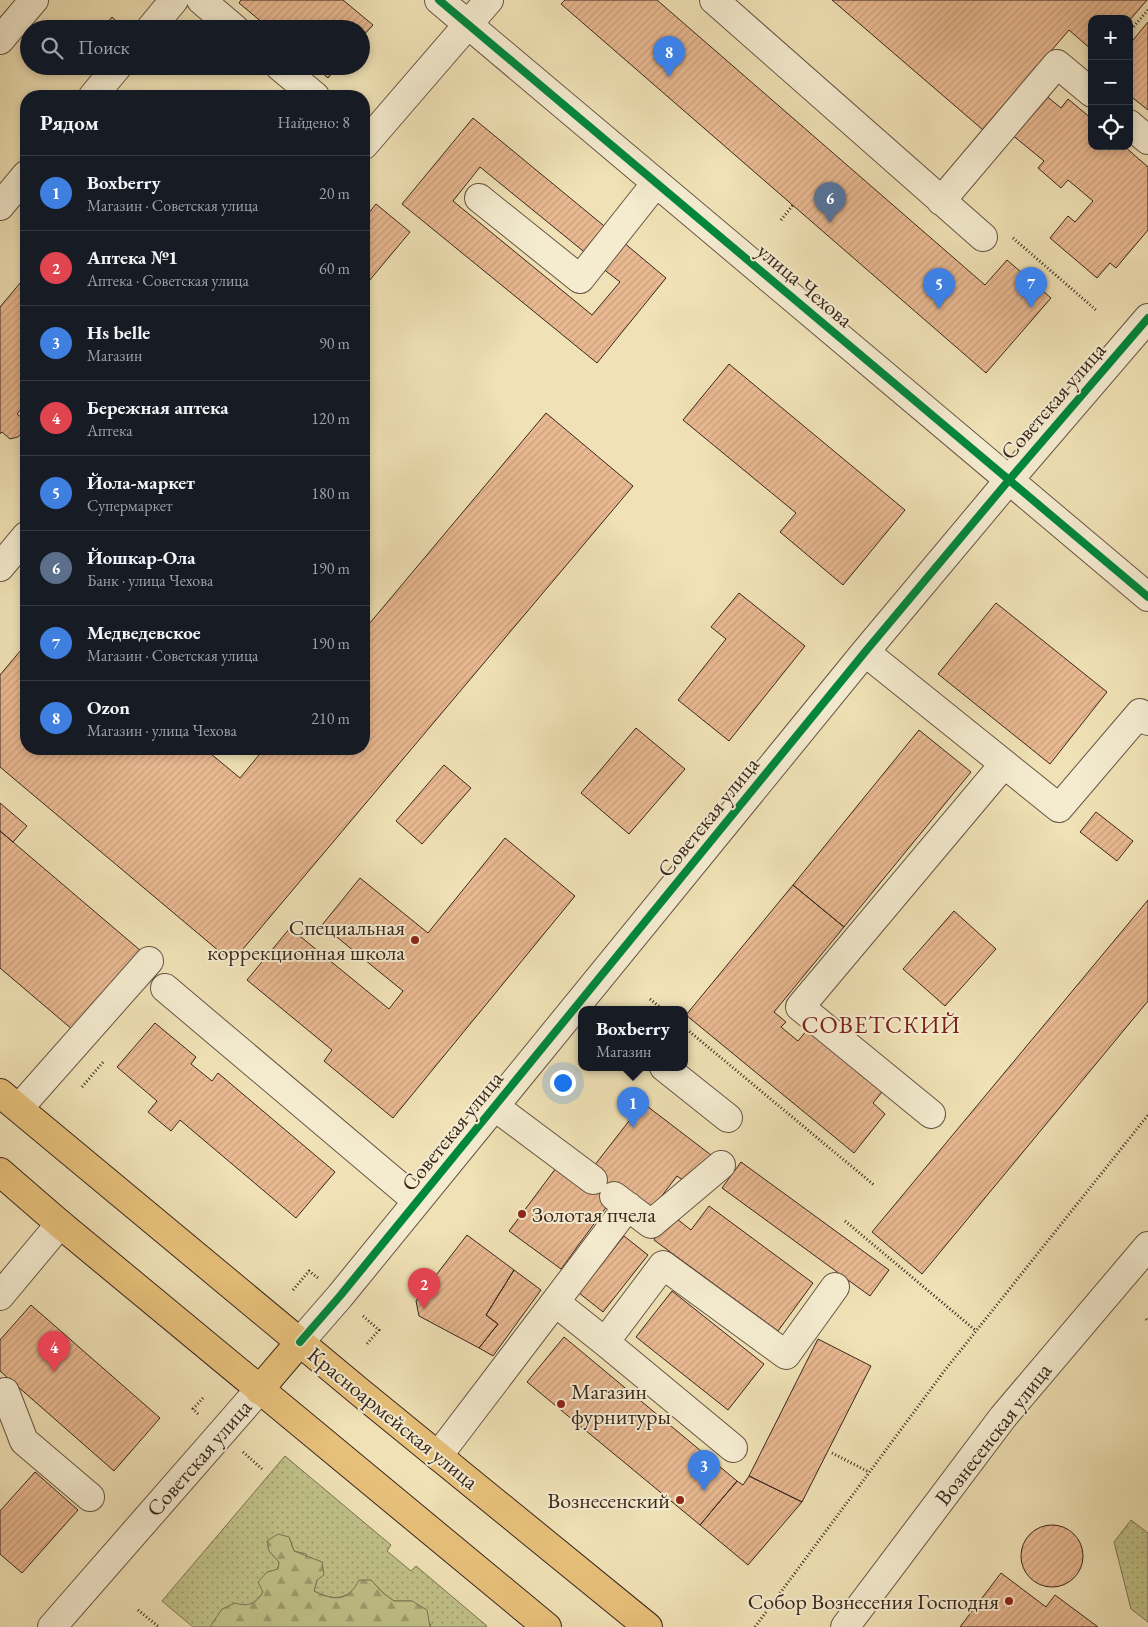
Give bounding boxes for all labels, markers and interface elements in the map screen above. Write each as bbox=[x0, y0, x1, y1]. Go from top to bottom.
map controls bbox=[1088, 15, 1133, 150]
button: + bbox=[1088, 15, 1133, 60]
search box bbox=[20, 20, 370, 75]
icon: search bbox=[38, 34, 66, 62]
text: Поиск bbox=[78, 35, 130, 60]
pin: 8 bbox=[653, 36, 685, 77]
button: − bbox=[1088, 60, 1133, 105]
button: locate bbox=[1088, 105, 1133, 150]
text: Рядом bbox=[40, 109, 99, 136]
text: Найдено: 8 bbox=[278, 112, 350, 133]
text: Boxberry bbox=[87, 170, 161, 195]
pin: 6 bbox=[814, 182, 846, 223]
text: 1 bbox=[52, 183, 60, 204]
text: 20 m bbox=[319, 183, 350, 204]
text: Магазин · Советская улица bbox=[87, 195, 259, 216]
street label: улица Чехова bbox=[751, 236, 859, 334]
text: Аптека №1 bbox=[87, 245, 178, 270]
text: 2 bbox=[52, 258, 60, 279]
text: 60 m bbox=[319, 258, 350, 279]
pin: 7 bbox=[1015, 267, 1047, 308]
pin: 5 bbox=[923, 268, 955, 309]
text: Аптека · Советская улица bbox=[87, 270, 249, 291]
text: Hs belle bbox=[87, 320, 150, 345]
text: 3 bbox=[52, 333, 60, 354]
text: 90 m bbox=[319, 333, 350, 354]
street label: Советская улица bbox=[994, 336, 1112, 466]
text: Магазин bbox=[87, 345, 142, 366]
text: Бережная аптека bbox=[87, 395, 229, 420]
text: 4 bbox=[52, 408, 60, 429]
text: 120 m bbox=[311, 408, 350, 429]
text: Аптека bbox=[87, 420, 133, 441]
text: Йола-маркет bbox=[87, 470, 195, 495]
text: 5 bbox=[52, 483, 60, 504]
text: 180 m bbox=[311, 483, 350, 504]
text: Супермаркет bbox=[87, 495, 173, 516]
text: Йошкар-Ола bbox=[87, 545, 195, 570]
text: 6 bbox=[52, 558, 60, 579]
text: 190 m bbox=[311, 558, 350, 579]
text: Банк · улица Чехова bbox=[87, 570, 213, 591]
text: Медведевское bbox=[87, 620, 201, 645]
text: 7 bbox=[52, 633, 60, 654]
text: 190 m bbox=[311, 633, 350, 654]
text: Магазин · Советская улица bbox=[87, 645, 259, 666]
text: Ozon bbox=[87, 695, 130, 720]
text: 8 bbox=[52, 708, 60, 729]
text: 210 m bbox=[311, 708, 350, 729]
text: Магазин · улица Чехова bbox=[87, 720, 237, 741]
street label: Советская улица bbox=[651, 751, 766, 883]
place label: Специальная коррекционная школа bbox=[207, 913, 405, 967]
marker: Специальная коррекционная школа bbox=[409, 934, 421, 946]
popup bbox=[578, 1006, 688, 1071]
district label: СОВЕТСКИЙ bbox=[801, 1009, 961, 1040]
text: Boxberry bbox=[596, 1016, 670, 1041]
text: Магазин bbox=[596, 1041, 651, 1062]
street label: Советская улица bbox=[395, 1065, 510, 1197]
your location bbox=[550, 1070, 576, 1096]
pin: 1 bbox=[617, 1087, 649, 1128]
place label: Золотая пчела bbox=[532, 1200, 656, 1229]
marker: Золотая пчела bbox=[516, 1208, 528, 1220]
pin: 2 bbox=[408, 1268, 440, 1309]
pin: 4 bbox=[38, 1331, 70, 1372]
street label: Красноармейская улица bbox=[302, 1340, 485, 1496]
street label: Вознесенская улица bbox=[928, 1357, 1058, 1511]
place label: Магазин фурнитуры bbox=[571, 1377, 671, 1431]
street label: Советская улица bbox=[140, 1393, 258, 1523]
marker: Магазин фурнитуры bbox=[555, 1398, 567, 1410]
pin: 3 bbox=[688, 1450, 720, 1491]
place label: Вознесенский bbox=[547, 1486, 670, 1515]
marker: Вознесенский bbox=[674, 1494, 686, 1506]
place label: Собор Вознесения Господня bbox=[748, 1587, 999, 1616]
marker: Собор Вознесения Господня bbox=[1003, 1595, 1015, 1607]

